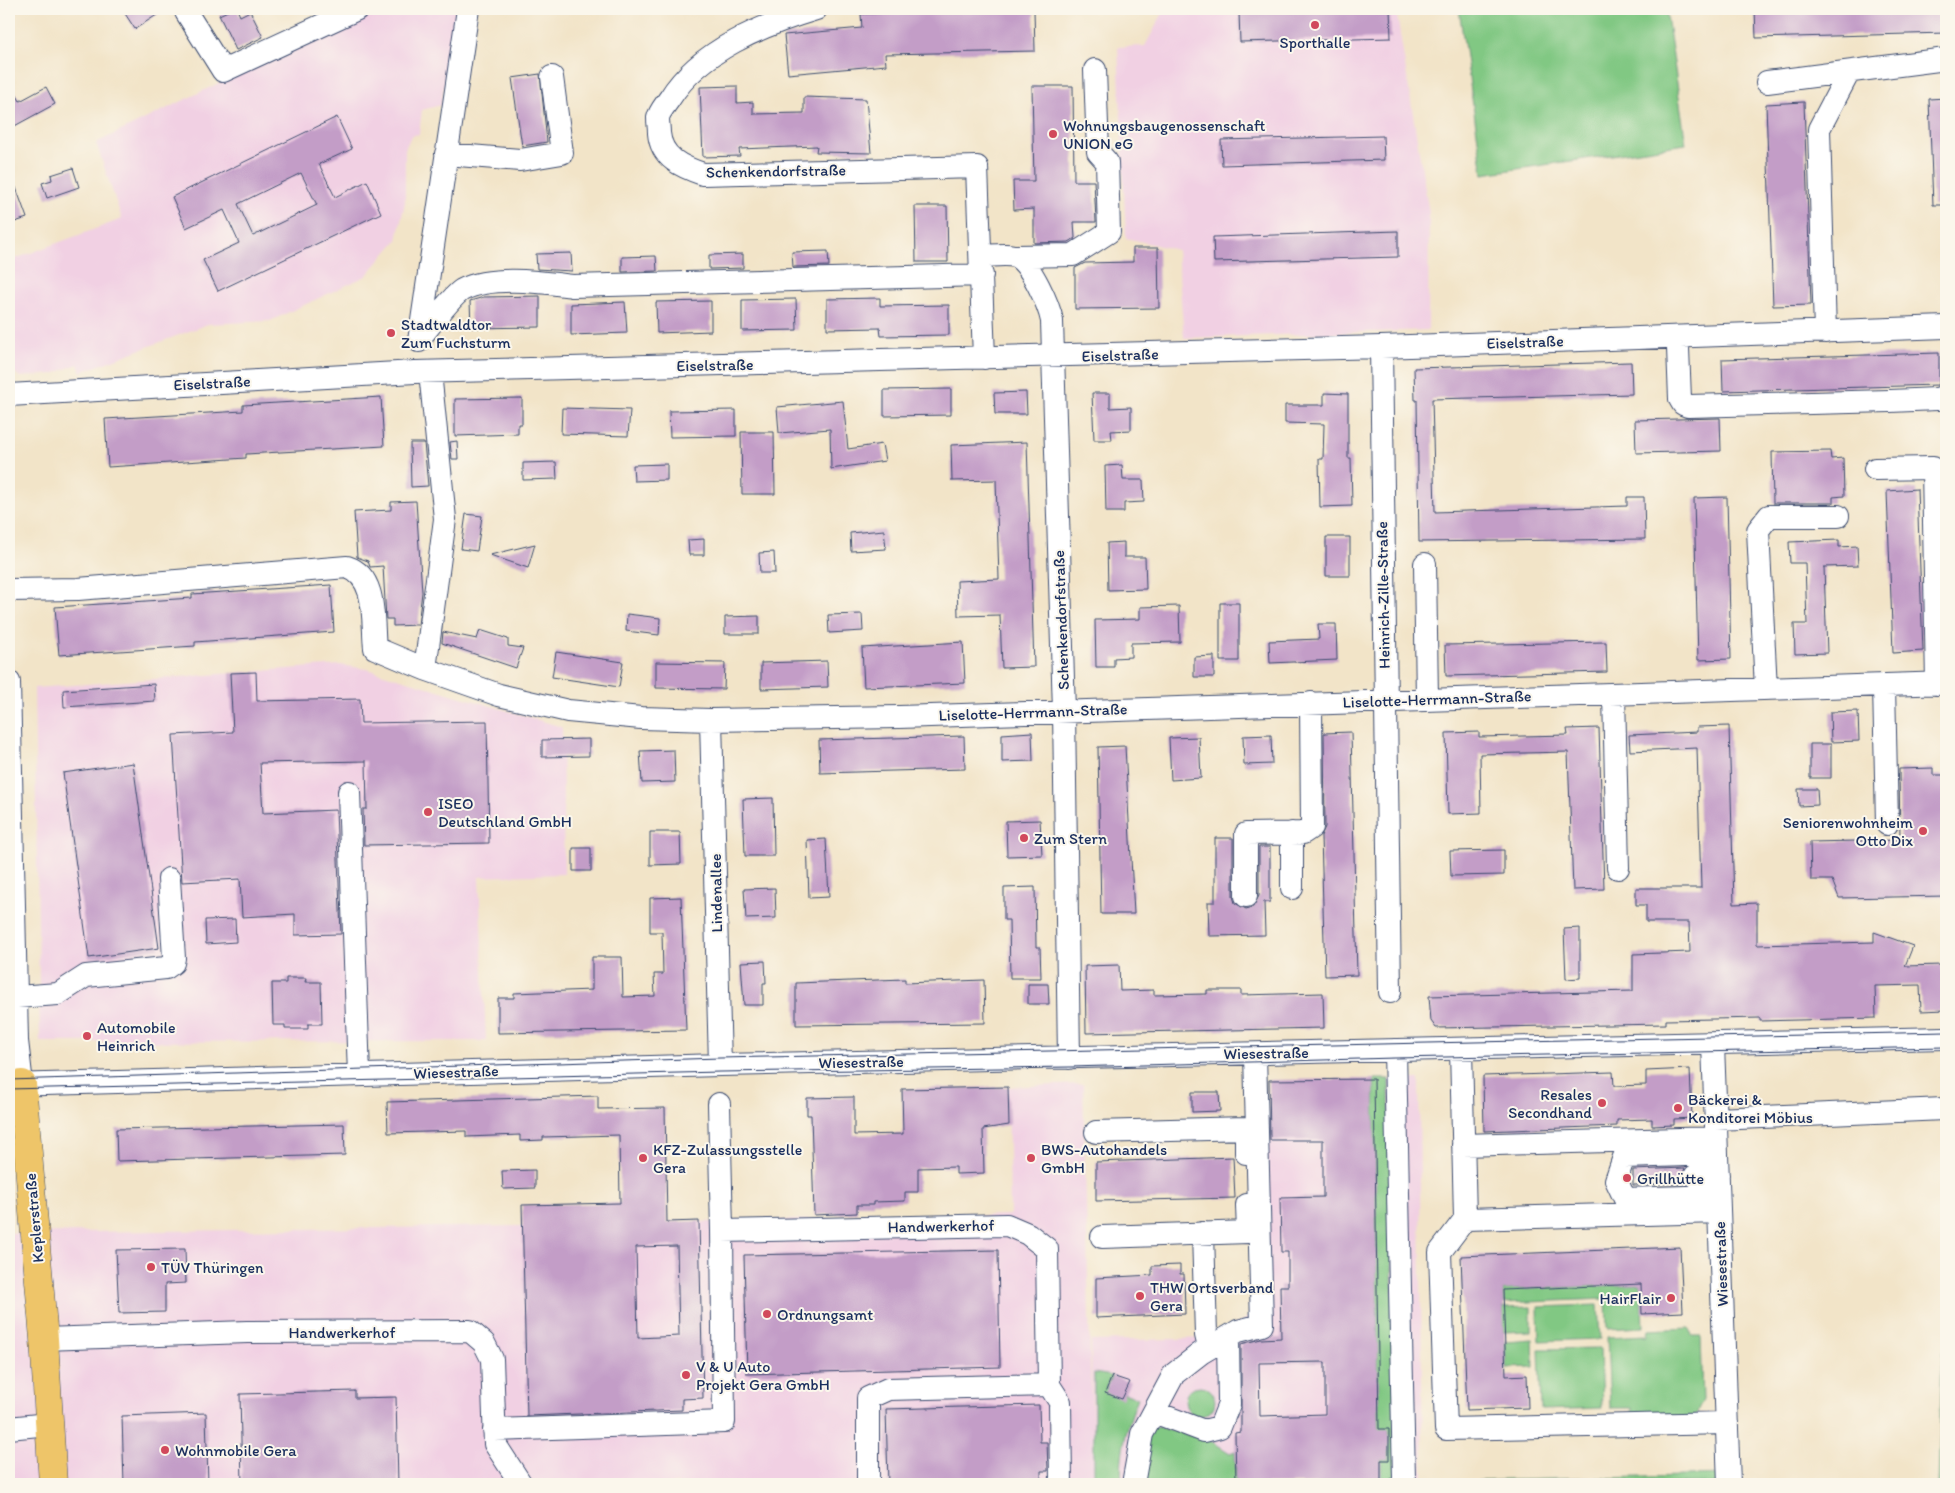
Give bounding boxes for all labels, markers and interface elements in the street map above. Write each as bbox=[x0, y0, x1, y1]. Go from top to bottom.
marker: Sporthalle bbox=[1309, 19, 1321, 31]
place label: Sporthalle bbox=[1280, 33, 1351, 52]
place label: Wohnungsbaugenossenschaft UNION eG bbox=[1063, 116, 1266, 153]
marker: Wohnungsbaugenossenschaft UNION eG bbox=[1047, 128, 1059, 140]
street label: Schenkendorfstraße bbox=[706, 160, 846, 182]
place label: Stadtwaldtor Zum Fuchsturm bbox=[401, 315, 511, 352]
marker: Stadtwaldtor Zum Fuchsturm bbox=[385, 327, 397, 339]
street label: Eiselstraße bbox=[1486, 331, 1564, 353]
street label: Eiselstraße bbox=[1081, 344, 1159, 366]
street label: Eiselstraße bbox=[676, 355, 754, 375]
street label: Eiselstraße bbox=[173, 371, 251, 395]
street label: Heinrich-Zille-Straße bbox=[1372, 521, 1394, 669]
street label: Schenkendorfstraße bbox=[1049, 550, 1073, 690]
street label: Liselotte-Herrmann-Straße bbox=[1342, 686, 1532, 712]
street label: Liselotte-Herrmann-Straße bbox=[938, 699, 1128, 725]
place label: ISEO Deutschland GmbH bbox=[438, 794, 572, 831]
marker: ISEO Deutschland GmbH bbox=[422, 806, 434, 818]
place label: Seniorenwohnheim Otto Dix bbox=[1783, 813, 1913, 850]
marker: Seniorenwohnheim Otto Dix bbox=[1917, 825, 1929, 837]
place label: Zum Stern bbox=[1034, 829, 1107, 848]
marker: Zum Stern bbox=[1018, 832, 1030, 844]
street label: Lindenallee bbox=[706, 853, 726, 933]
place label: Automobile Heinrich bbox=[97, 1018, 176, 1055]
marker: Automobile Heinrich bbox=[81, 1030, 93, 1042]
street label: Wiesestraße bbox=[1223, 1043, 1309, 1063]
street label: Wiesestraße bbox=[818, 1052, 904, 1072]
street label: Wiesestraße bbox=[413, 1061, 499, 1083]
place label: Resales Secondhand bbox=[1508, 1085, 1592, 1122]
place label: Bäckerei & Konditorei Möbius bbox=[1688, 1090, 1813, 1127]
marker: Resales Secondhand bbox=[1596, 1097, 1608, 1109]
marker: Bäckerei & Konditorei Möbius bbox=[1672, 1102, 1684, 1114]
place label: KFZ-Zulassungsstelle Gera bbox=[653, 1140, 802, 1177]
place label: BWS-Autohandels GmbH bbox=[1041, 1140, 1167, 1177]
marker: KFZ-Zulassungsstelle Gera bbox=[637, 1152, 649, 1164]
marker: BWS-Autohandels GmbH bbox=[1025, 1152, 1037, 1164]
place label: Grillhütte bbox=[1637, 1169, 1704, 1188]
street label: Keplerstraße bbox=[21, 1172, 47, 1264]
marker: Grillhütte bbox=[1621, 1172, 1633, 1184]
street label: Handwerkerhof bbox=[887, 1216, 995, 1236]
street label: Wiesestraße bbox=[1710, 1221, 1732, 1307]
place label: TÜV Thüringen bbox=[161, 1258, 264, 1277]
marker: TÜV Thüringen bbox=[145, 1261, 157, 1273]
place label: THW Ortsverband Gera bbox=[1150, 1278, 1274, 1315]
place label: HairFlair bbox=[1600, 1289, 1662, 1308]
marker: THW Ortsverband Gera bbox=[1134, 1290, 1146, 1302]
marker: HairFlair bbox=[1665, 1292, 1677, 1304]
place label: Ordnungsamt bbox=[777, 1305, 873, 1324]
marker: Ordnungsamt bbox=[761, 1308, 773, 1320]
street label: Handwerkerhof bbox=[289, 1323, 395, 1342]
place label: V & U Auto Projekt Gera GmbH bbox=[696, 1357, 830, 1394]
marker: V & U Auto Projekt Gera GmbH bbox=[680, 1369, 692, 1381]
place label: Wohnmobile Gera bbox=[175, 1441, 297, 1460]
marker: Wohnmobile Gera bbox=[159, 1444, 171, 1456]

